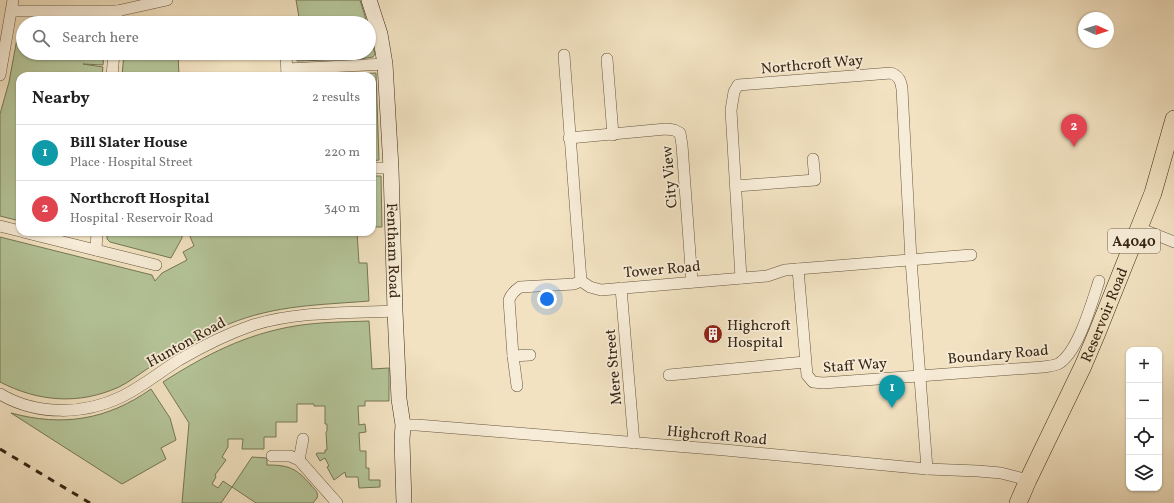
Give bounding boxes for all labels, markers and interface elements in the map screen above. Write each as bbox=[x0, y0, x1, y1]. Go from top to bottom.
north arrow bbox=[1078, 12, 1114, 48]
search box bbox=[16, 16, 376, 60]
icon: search bbox=[30, 27, 52, 49]
text: Search here bbox=[62, 28, 139, 49]
street label: Northcroft Way bbox=[760, 51, 864, 80]
text: Nearby bbox=[32, 87, 90, 110]
text: 2 results bbox=[312, 89, 360, 107]
pin: 2 bbox=[1061, 114, 1087, 147]
text: Bill Slater House bbox=[70, 133, 187, 154]
text: 1 bbox=[42, 144, 48, 162]
text: 220 m bbox=[324, 144, 360, 162]
street label: City View bbox=[657, 144, 684, 209]
text: Place · Hospital Street bbox=[70, 154, 193, 172]
text: Northcroft Hospital bbox=[70, 189, 210, 210]
text: 2 bbox=[42, 200, 48, 218]
text: 340 m bbox=[324, 200, 360, 218]
street label: Fentham Road bbox=[380, 203, 404, 299]
text: Hospital · Reservoir Road bbox=[70, 210, 213, 228]
road number: A4040 bbox=[1108, 229, 1160, 253]
street label: Tower Road bbox=[623, 257, 702, 284]
street label: Reservoir Road bbox=[1077, 265, 1134, 366]
your location bbox=[537, 289, 557, 309]
street label: Hunton Road bbox=[143, 313, 230, 374]
place label: Highcroft Hospital bbox=[727, 316, 791, 354]
building icon: Highcroft Hospital bbox=[702, 323, 724, 345]
street label: Mere Street bbox=[601, 328, 628, 406]
street label: Boundary Road bbox=[947, 341, 1050, 370]
map controls bbox=[1126, 347, 1162, 491]
button: + bbox=[1126, 347, 1162, 383]
street label: Staff Way bbox=[822, 354, 888, 379]
pin: 1 bbox=[879, 375, 905, 408]
button: − bbox=[1126, 383, 1162, 419]
button: locate bbox=[1126, 419, 1162, 455]
street label: Highcroft Road bbox=[666, 422, 768, 451]
button: layers bbox=[1126, 455, 1162, 491]

